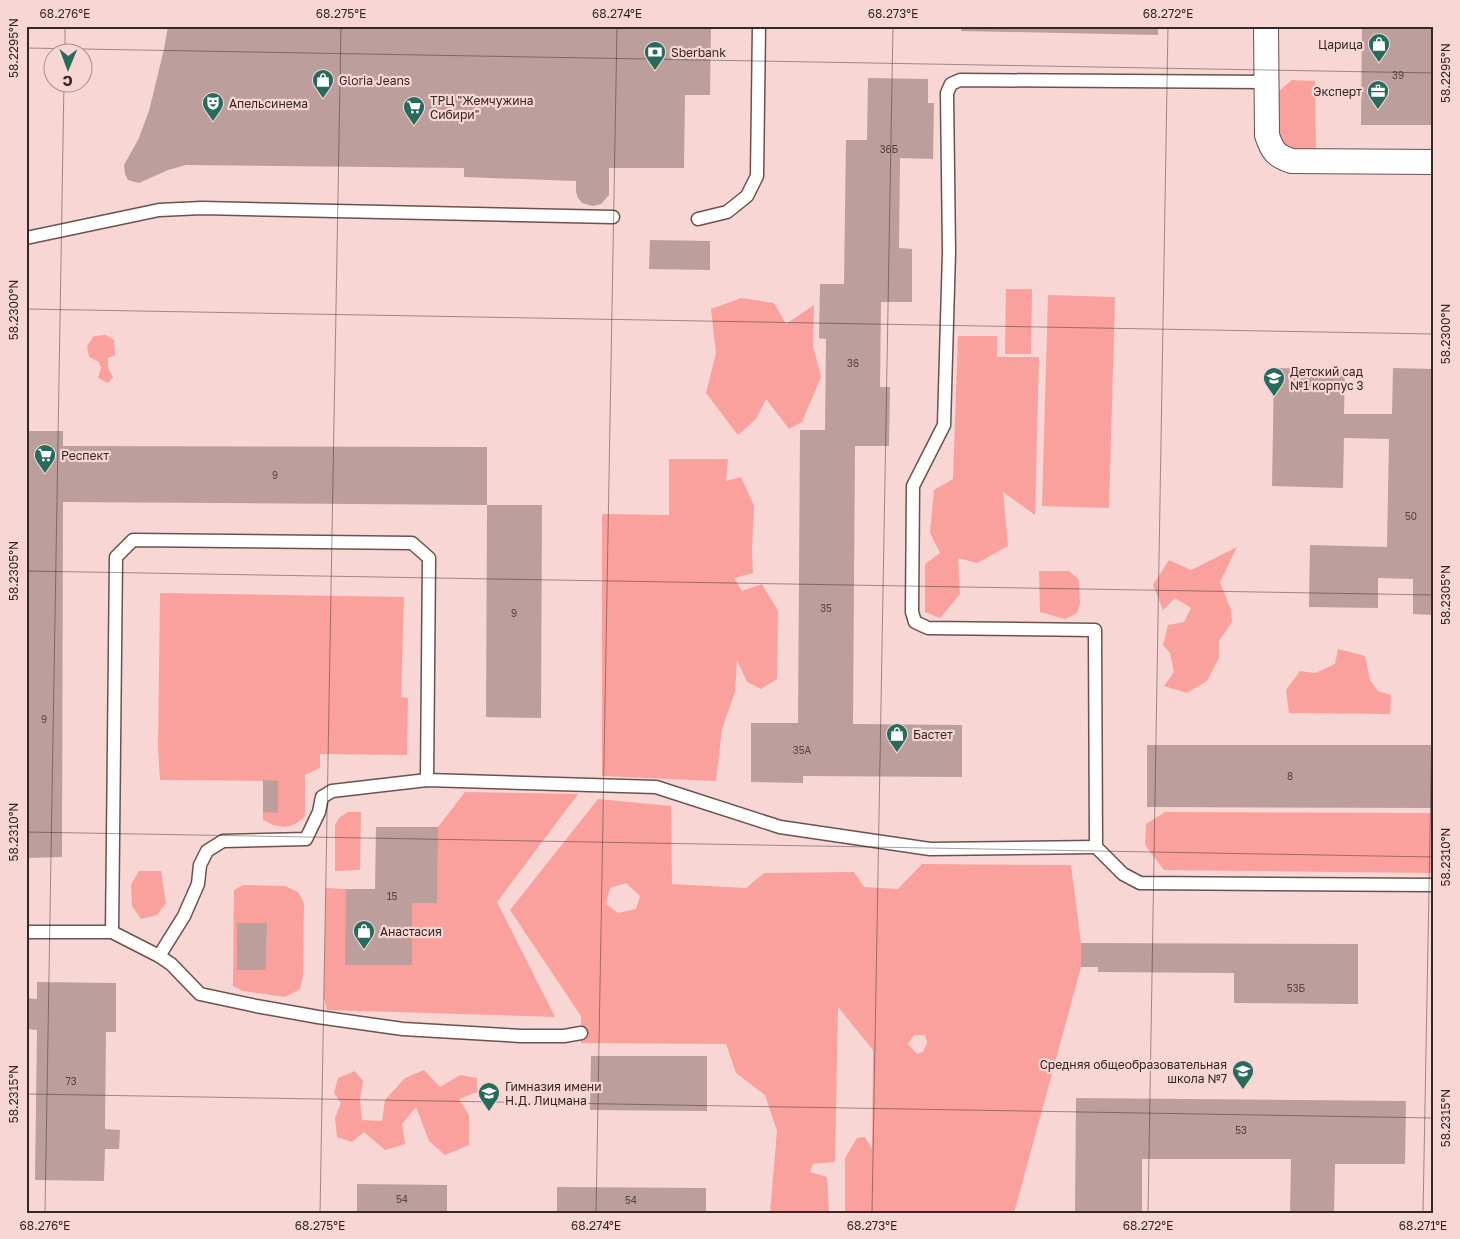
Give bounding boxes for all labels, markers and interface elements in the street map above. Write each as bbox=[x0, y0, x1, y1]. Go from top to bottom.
text: 68.276°E bbox=[40, 6, 90, 21]
text: 68.275°E bbox=[316, 6, 366, 21]
text: 68.274°E bbox=[592, 6, 642, 21]
text: 68.273°E bbox=[868, 6, 918, 21]
text: 68.272°E bbox=[1143, 6, 1193, 21]
text: 58.2295°N bbox=[6, 18, 21, 78]
shop icon: Царица bbox=[1367, 32, 1391, 63]
place label: Царица bbox=[1318, 37, 1363, 52]
bank icon: Sberbank bbox=[643, 40, 667, 71]
north arrow bbox=[42, 42, 92, 92]
text: 58.2295°N bbox=[1438, 43, 1453, 103]
place label: Sberbank bbox=[671, 45, 726, 60]
shop icon: Gloria Jeans bbox=[311, 68, 335, 99]
house number: 39 bbox=[1392, 69, 1404, 81]
text: С bbox=[63, 73, 73, 90]
place label: Gloria Jeans bbox=[339, 73, 410, 88]
office icon: Эксперт bbox=[1366, 79, 1390, 110]
place label: Эксперт bbox=[1313, 84, 1362, 99]
theatre icon: Апельсинема bbox=[201, 91, 225, 122]
place label: ТРЦ "Жемчужина Сибири" bbox=[430, 93, 534, 122]
supermarket icon: ТРЦ "Жемчужина Сибири" bbox=[402, 95, 426, 126]
place label: Апельсинема bbox=[229, 96, 308, 111]
house number: 36Б bbox=[880, 143, 899, 155]
text: 58.2300°N bbox=[6, 280, 21, 340]
text: 58.2300°N bbox=[1438, 304, 1453, 364]
house number: 36 bbox=[847, 357, 859, 369]
place label: Детский сад №1 корпус 3 bbox=[1290, 364, 1363, 393]
school or university icon: Детский сад №1 корпус 3 bbox=[1262, 366, 1286, 397]
supermarket icon: Респект bbox=[33, 443, 57, 474]
place label: Респект bbox=[61, 448, 109, 463]
house number: 9 bbox=[272, 469, 278, 481]
house number: 50 bbox=[1405, 510, 1417, 522]
text: 58.2305°N bbox=[6, 541, 21, 601]
text: 58.2305°N bbox=[1438, 565, 1453, 625]
house number: 35 bbox=[820, 602, 832, 614]
house number: 9 bbox=[511, 607, 517, 619]
house number: 9 bbox=[41, 713, 47, 725]
shop icon: Бастет bbox=[885, 722, 909, 753]
place label: Бастет bbox=[913, 727, 953, 742]
house number: 35А bbox=[793, 744, 811, 756]
house number: 8 bbox=[1287, 770, 1293, 782]
text: 58.2310°N bbox=[6, 803, 21, 861]
text: 58.2310°N bbox=[1438, 828, 1453, 886]
house number: 15 bbox=[387, 890, 398, 902]
shop icon: Анастасия bbox=[352, 919, 376, 950]
place label: Анастасия bbox=[380, 924, 442, 939]
house number: 53Б bbox=[1287, 982, 1305, 994]
place label: Средняя общеобразовательная школа №7 bbox=[1040, 1057, 1227, 1086]
school or university icon: Средняя общеобразовательная школа №7 bbox=[1231, 1059, 1255, 1090]
text: 58.2315°N bbox=[6, 1065, 21, 1123]
house number: 73 bbox=[65, 1075, 77, 1087]
place label: Гимназия имени Н.Д. Лицмана bbox=[505, 1079, 601, 1108]
school or university icon: Гимназия имени Н.Д. Лицмана bbox=[477, 1081, 501, 1112]
text: 58.2315°N bbox=[1438, 1089, 1453, 1147]
house number: 53 bbox=[1235, 1124, 1247, 1136]
house number: 54 bbox=[396, 1193, 408, 1205]
house number: 54 bbox=[625, 1194, 637, 1206]
text: 68.276°E bbox=[20, 1218, 70, 1233]
text: 68.275°E bbox=[295, 1218, 345, 1233]
text: 68.274°E bbox=[571, 1218, 621, 1233]
text: 68.273°E bbox=[847, 1218, 897, 1233]
text: 68.272°E bbox=[1123, 1218, 1173, 1233]
text: 68.271°E bbox=[1399, 1218, 1447, 1233]

